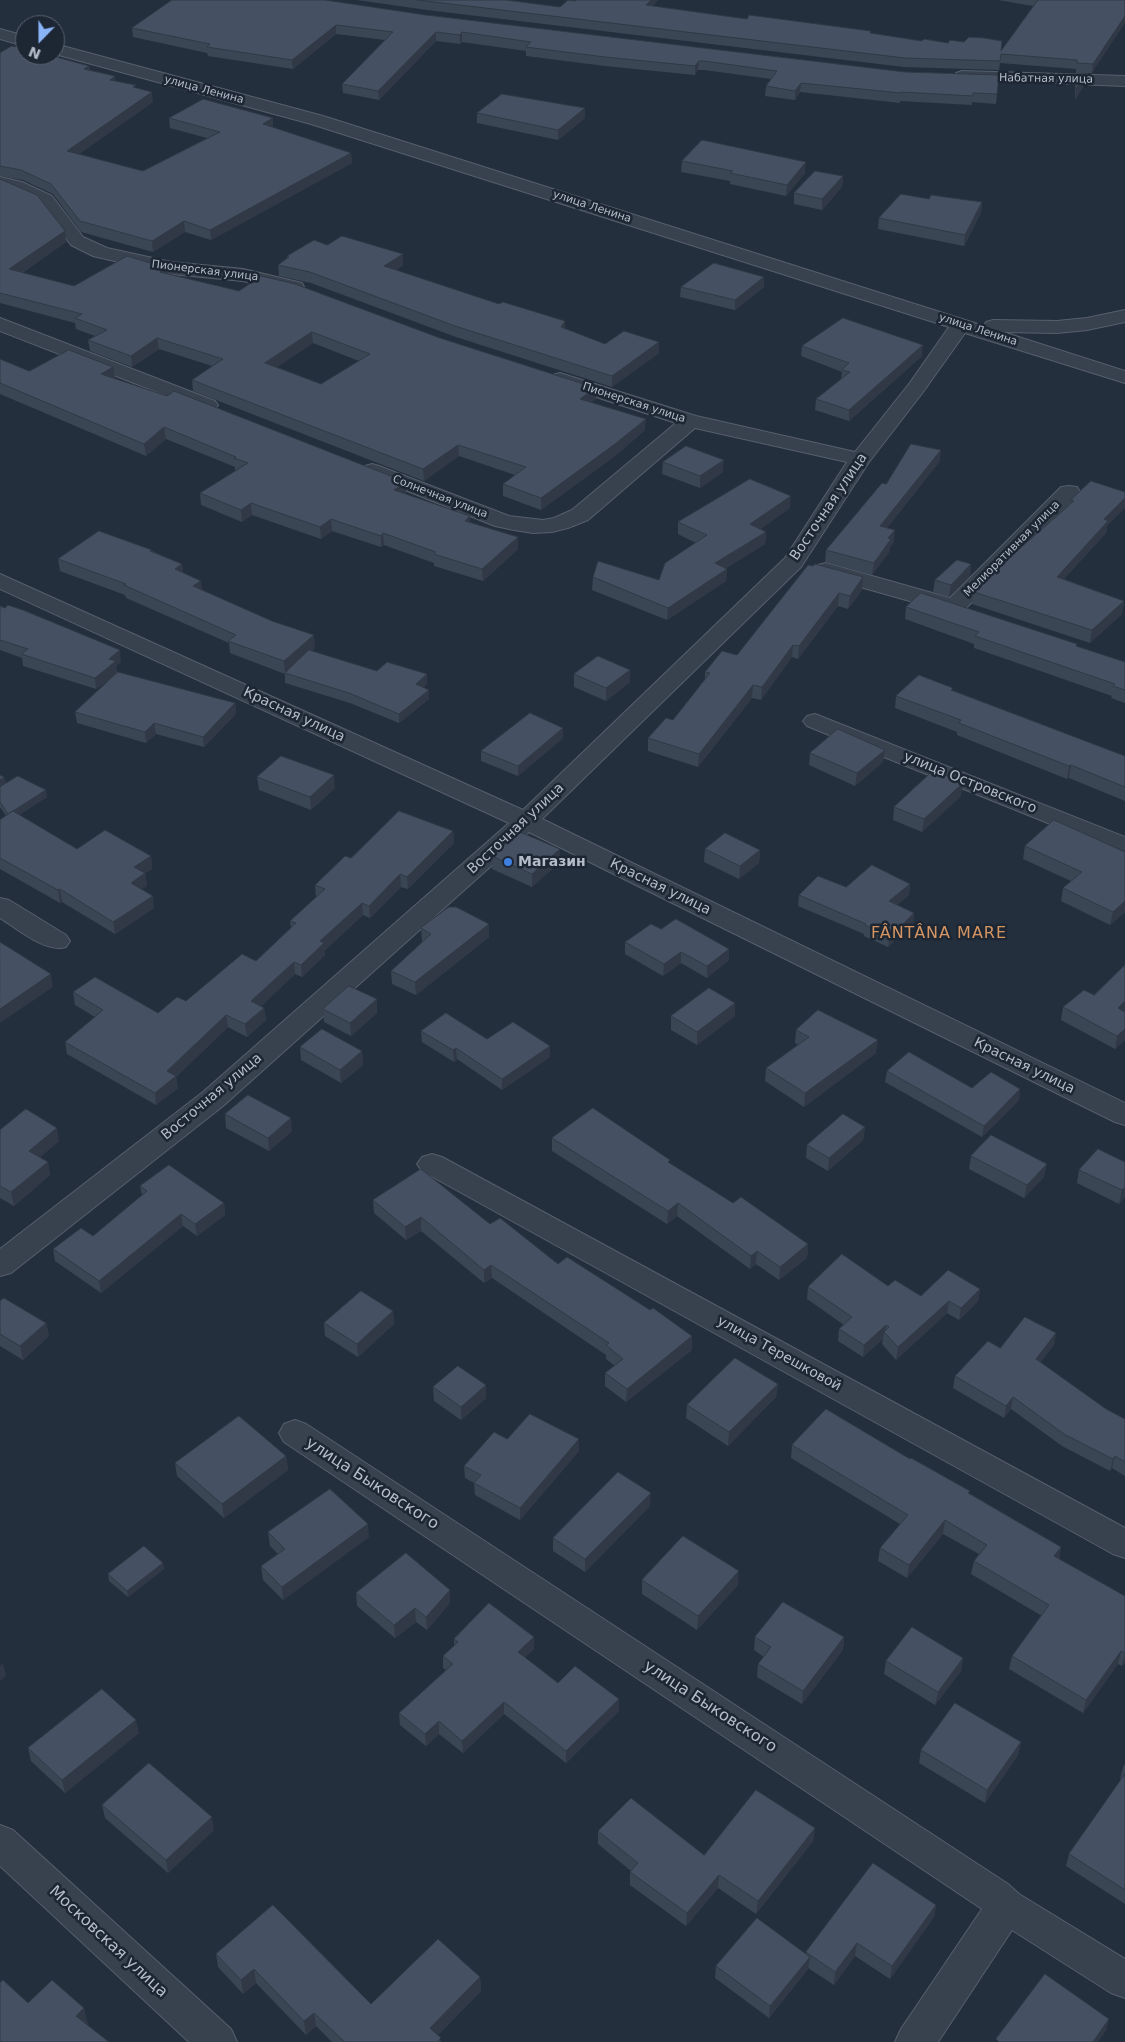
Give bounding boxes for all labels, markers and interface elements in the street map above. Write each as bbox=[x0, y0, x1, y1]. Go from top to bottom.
north arrow bbox=[15, 15, 65, 65]
text: N bbox=[26, 43, 43, 63]
street label: Набатная улица bbox=[999, 72, 1093, 86]
street label: улица Ленина bbox=[163, 73, 245, 107]
street label: улица Ленина bbox=[551, 188, 633, 226]
street label: Пионерская улица bbox=[151, 258, 259, 284]
street label: улица Ленина bbox=[937, 311, 1019, 349]
street label: Пионерская улица bbox=[581, 380, 687, 426]
street label: Восточная улица bbox=[787, 450, 871, 564]
street label: Солнечная улица bbox=[391, 473, 489, 521]
street label: Мелиоративная улица bbox=[961, 498, 1063, 600]
street label: Красная улица bbox=[241, 684, 347, 746]
street label: улица Островского bbox=[901, 749, 1039, 817]
street label: Восточная улица bbox=[464, 780, 568, 878]
place label: Магазин bbox=[518, 854, 586, 870]
street label: Красная улица bbox=[607, 855, 713, 919]
marker: Магазин bbox=[502, 856, 514, 868]
district label: FÂNTÂNA MARE bbox=[869, 924, 1009, 944]
street label: Красная улица bbox=[971, 1034, 1077, 1098]
street label: Восточная улица bbox=[158, 1050, 266, 1144]
street label: улица Терешковой bbox=[714, 1313, 844, 1395]
street label: улица Быковского bbox=[302, 1434, 442, 1534]
street label: улица Быковского bbox=[640, 1657, 780, 1757]
street label: Московская улица bbox=[45, 1882, 171, 2002]

